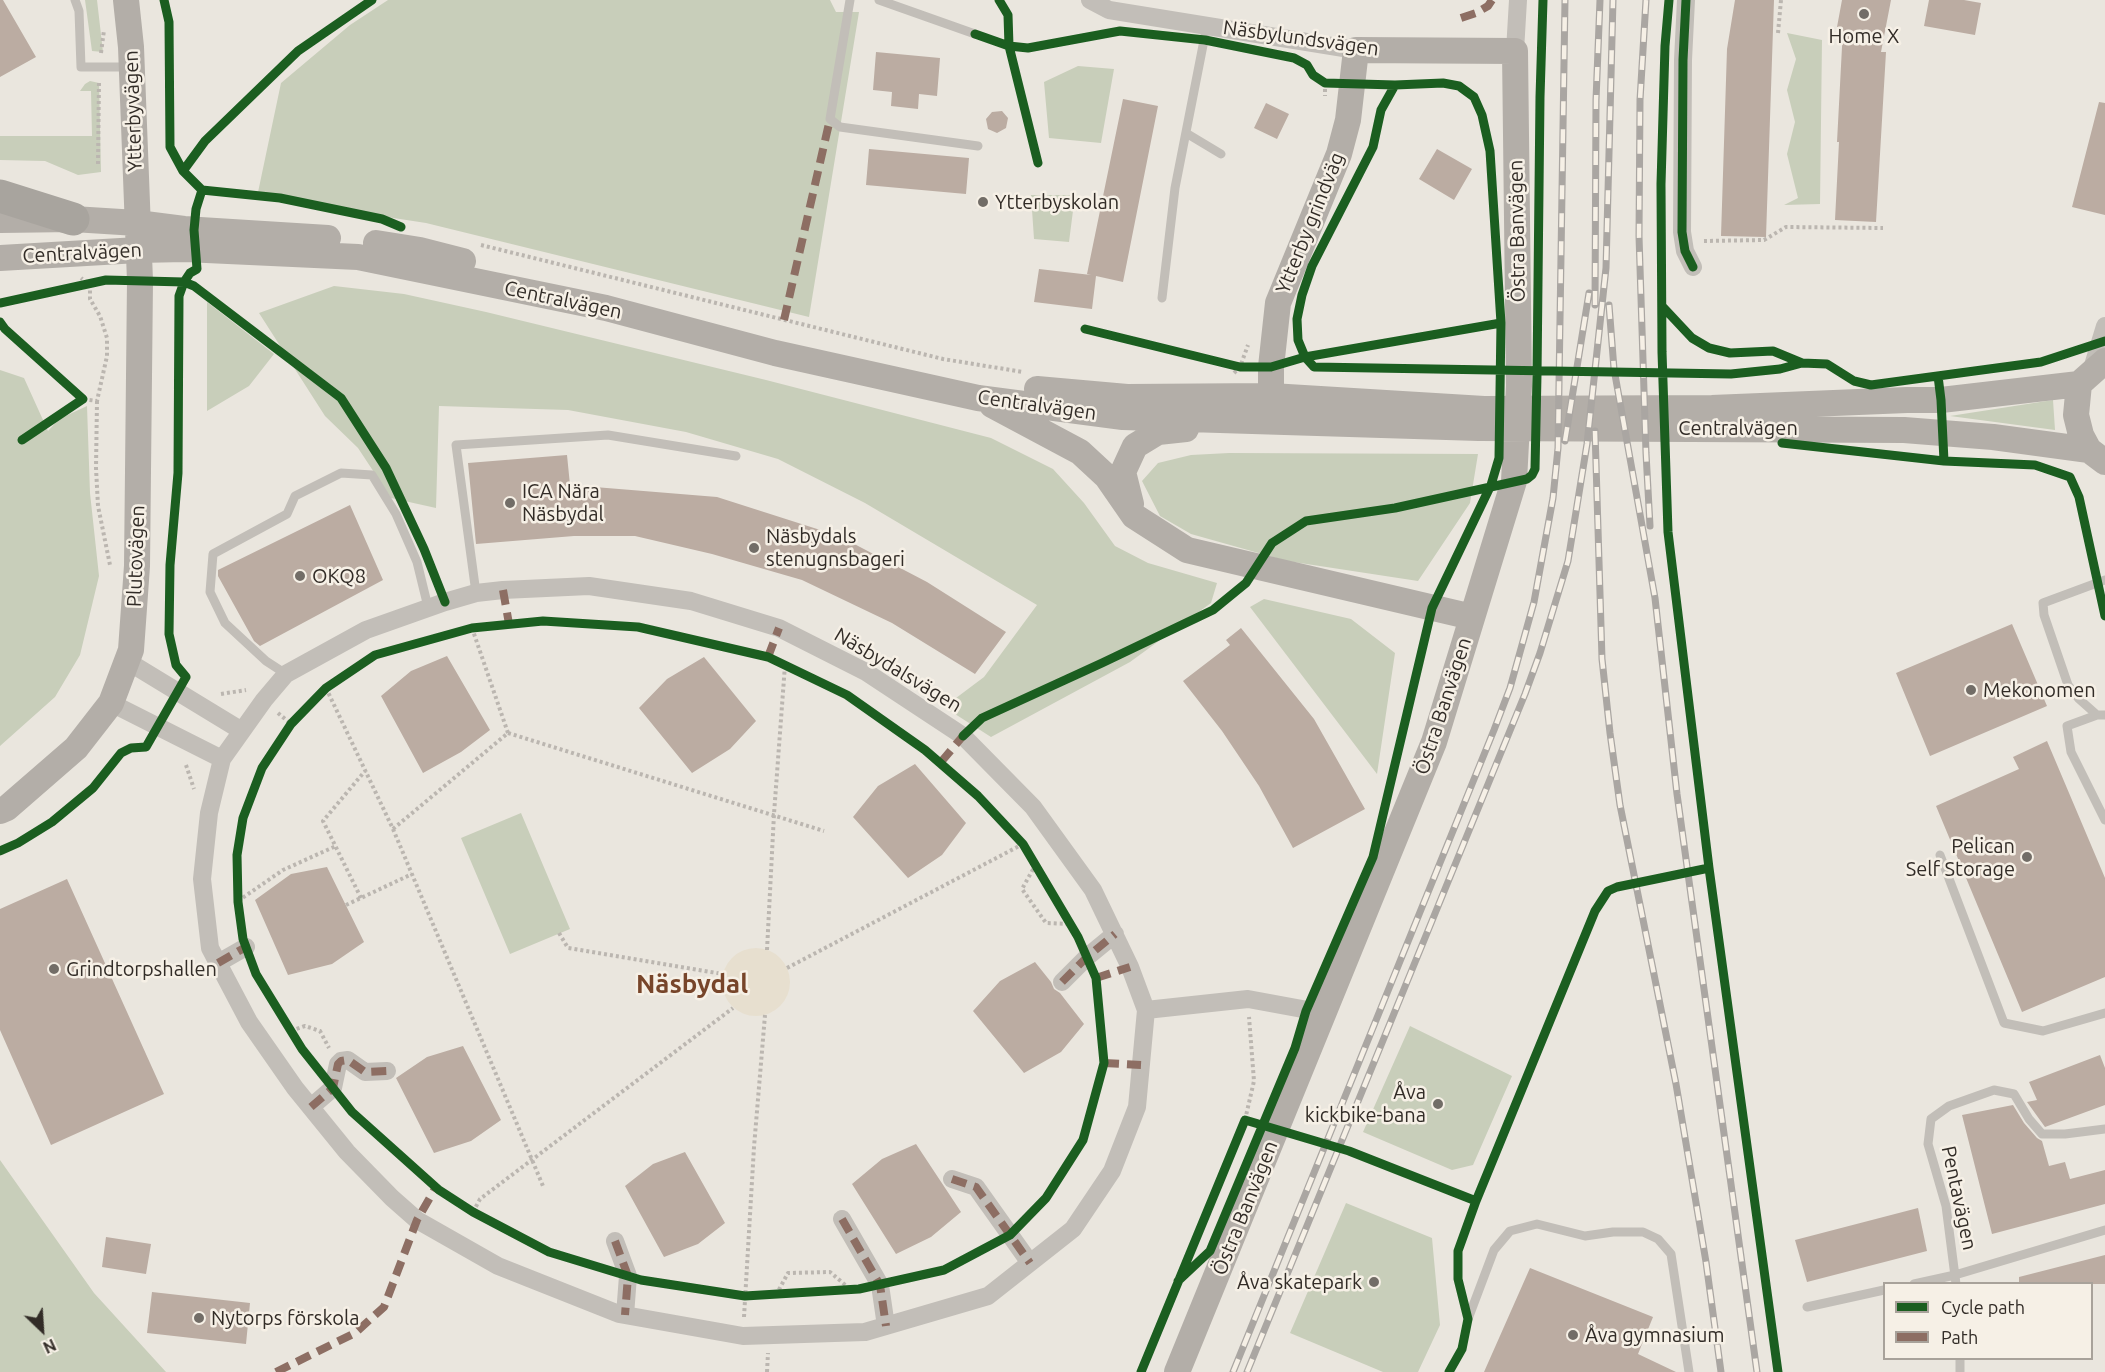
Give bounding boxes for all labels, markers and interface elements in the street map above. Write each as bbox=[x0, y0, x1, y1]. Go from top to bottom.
marker: Home X bbox=[1857, 7, 1871, 21]
street label: Näsbylundsvägen bbox=[1222, 15, 1380, 61]
place label: Home X bbox=[1829, 24, 1899, 48]
street label: Ytterbyvägen bbox=[119, 50, 147, 172]
street label: Ytterby grindväg bbox=[1271, 149, 1349, 297]
street label: Östra Banvägen bbox=[1504, 159, 1530, 303]
place label: Ytterbyskolan bbox=[995, 190, 1119, 214]
marker: Ytterbyskolan bbox=[976, 195, 990, 209]
street label: Centralvägen bbox=[22, 238, 142, 268]
street label: Centralvägen bbox=[502, 276, 624, 324]
street label: Centralvägen bbox=[976, 385, 1098, 425]
street label: Centralvägen bbox=[1678, 416, 1798, 440]
place label: ICA Nära Näsbydal bbox=[522, 479, 604, 526]
marker: ICA Nära Näsbydal bbox=[503, 496, 517, 510]
street label: Plutovägen bbox=[122, 505, 150, 607]
place label: Näsbydals stenugnsbageri bbox=[766, 524, 905, 571]
marker: Näsbydals stenugnsbageri bbox=[747, 541, 761, 555]
place label: OKQ8 bbox=[312, 564, 366, 588]
marker: OKQ8 bbox=[293, 569, 307, 583]
street label: Näsbydalsvägen bbox=[830, 623, 966, 717]
street label: Östra Banvägen bbox=[1410, 634, 1476, 778]
place label: Mekonomen bbox=[1983, 678, 2096, 702]
marker: Mekonomen bbox=[1964, 683, 1978, 697]
place label: Pelican Self Storage bbox=[1906, 834, 2015, 881]
marker: Pelican Self Storage bbox=[2020, 850, 2034, 864]
place label: Grindtorpshallen bbox=[66, 957, 217, 981]
marker: Grindtorpshallen bbox=[47, 962, 61, 976]
district label: Näsbydal bbox=[636, 968, 748, 1000]
place label: Åva kickbike-bana bbox=[1305, 1080, 1426, 1127]
marker: Åva kickbike-bana bbox=[1431, 1097, 1445, 1111]
street label: Östra Banvägen bbox=[1207, 1137, 1283, 1279]
street label: Pentavägen bbox=[1936, 1144, 1982, 1252]
place label: Åva skatepark bbox=[1237, 1270, 1362, 1294]
marker: Åva skatepark bbox=[1367, 1275, 1381, 1289]
legend bbox=[1883, 1282, 2093, 1360]
text: Cycle path bbox=[1941, 1297, 2025, 1317]
north arrow bbox=[12, 1300, 72, 1360]
place label: Nytorps förskola bbox=[211, 1306, 359, 1330]
marker: Nytorps förskola bbox=[192, 1311, 206, 1325]
place label: Åva gymnasium bbox=[1585, 1323, 1725, 1347]
text: Path bbox=[1941, 1327, 1978, 1347]
marker: Åva gymnasium bbox=[1566, 1328, 1580, 1342]
text: N bbox=[40, 1336, 59, 1357]

